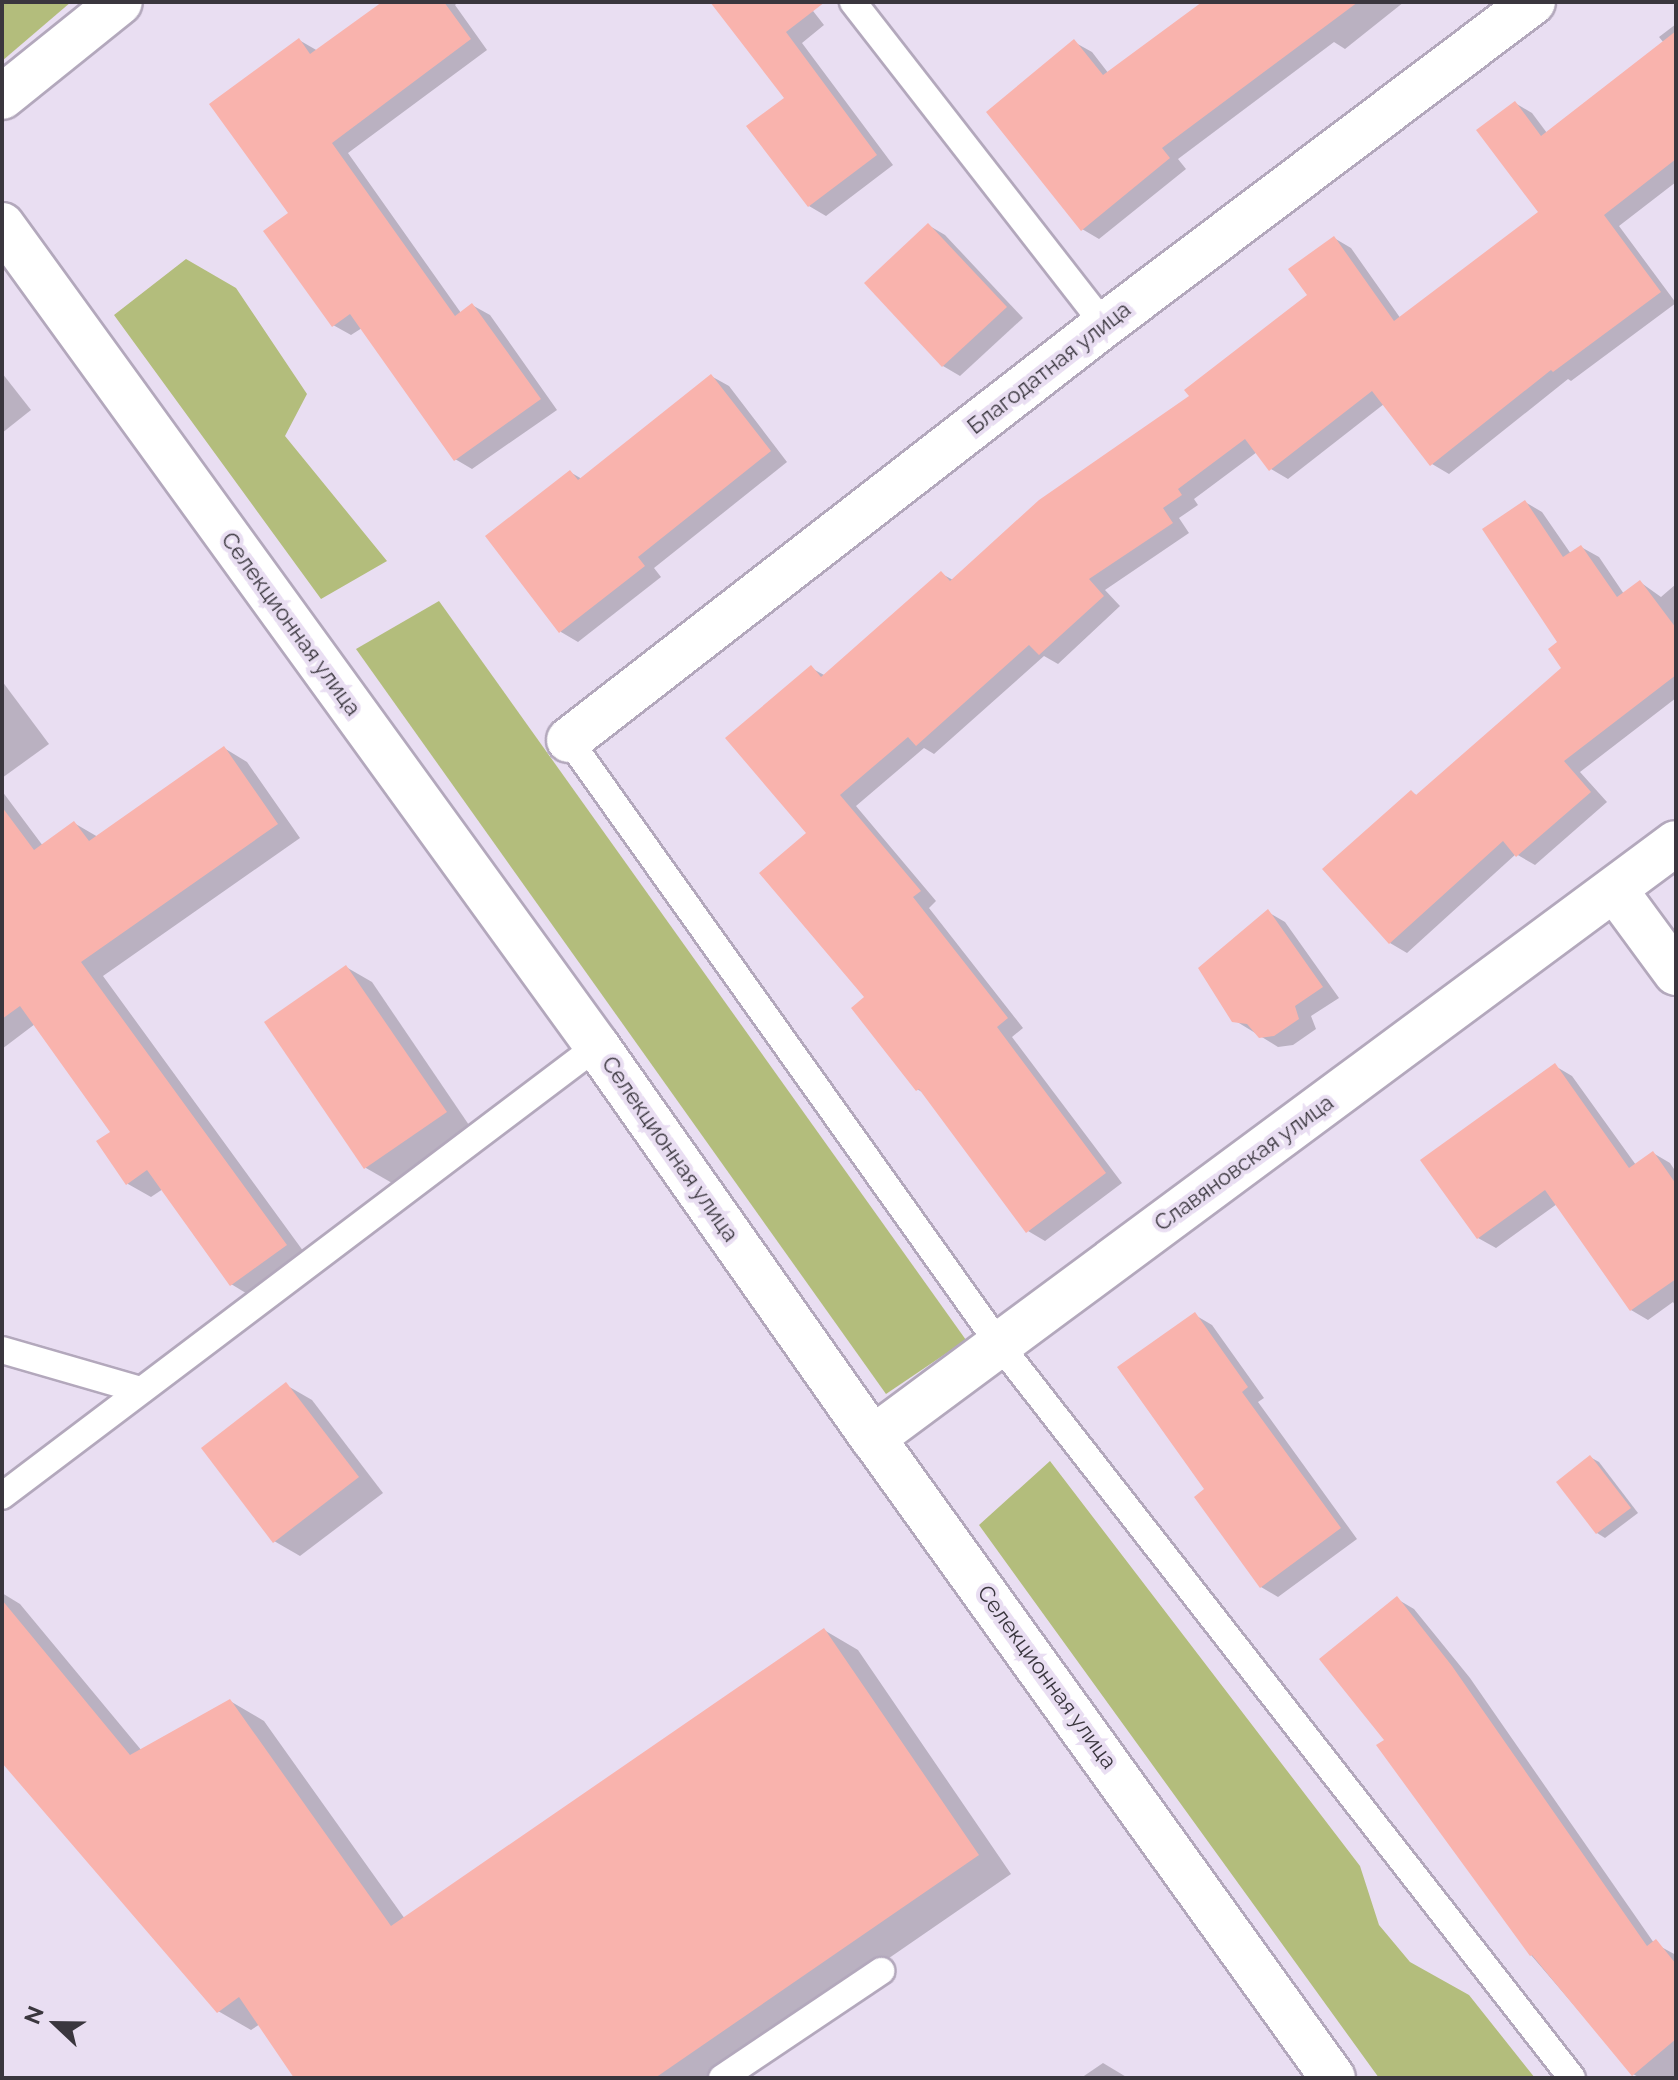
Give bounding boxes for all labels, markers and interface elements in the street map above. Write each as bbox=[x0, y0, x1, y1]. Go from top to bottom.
street label: Благодатная улица bbox=[962, 296, 1136, 440]
street label: Селекционная улица bbox=[215, 527, 367, 721]
street label: Селекционная улица bbox=[596, 1051, 744, 1247]
street label: Славяновская улица bbox=[1149, 1089, 1339, 1237]
street label: Селекционная улица bbox=[971, 1580, 1123, 1774]
north arrow bbox=[16, 1984, 96, 2064]
text: N bbox=[19, 2002, 49, 2028]

